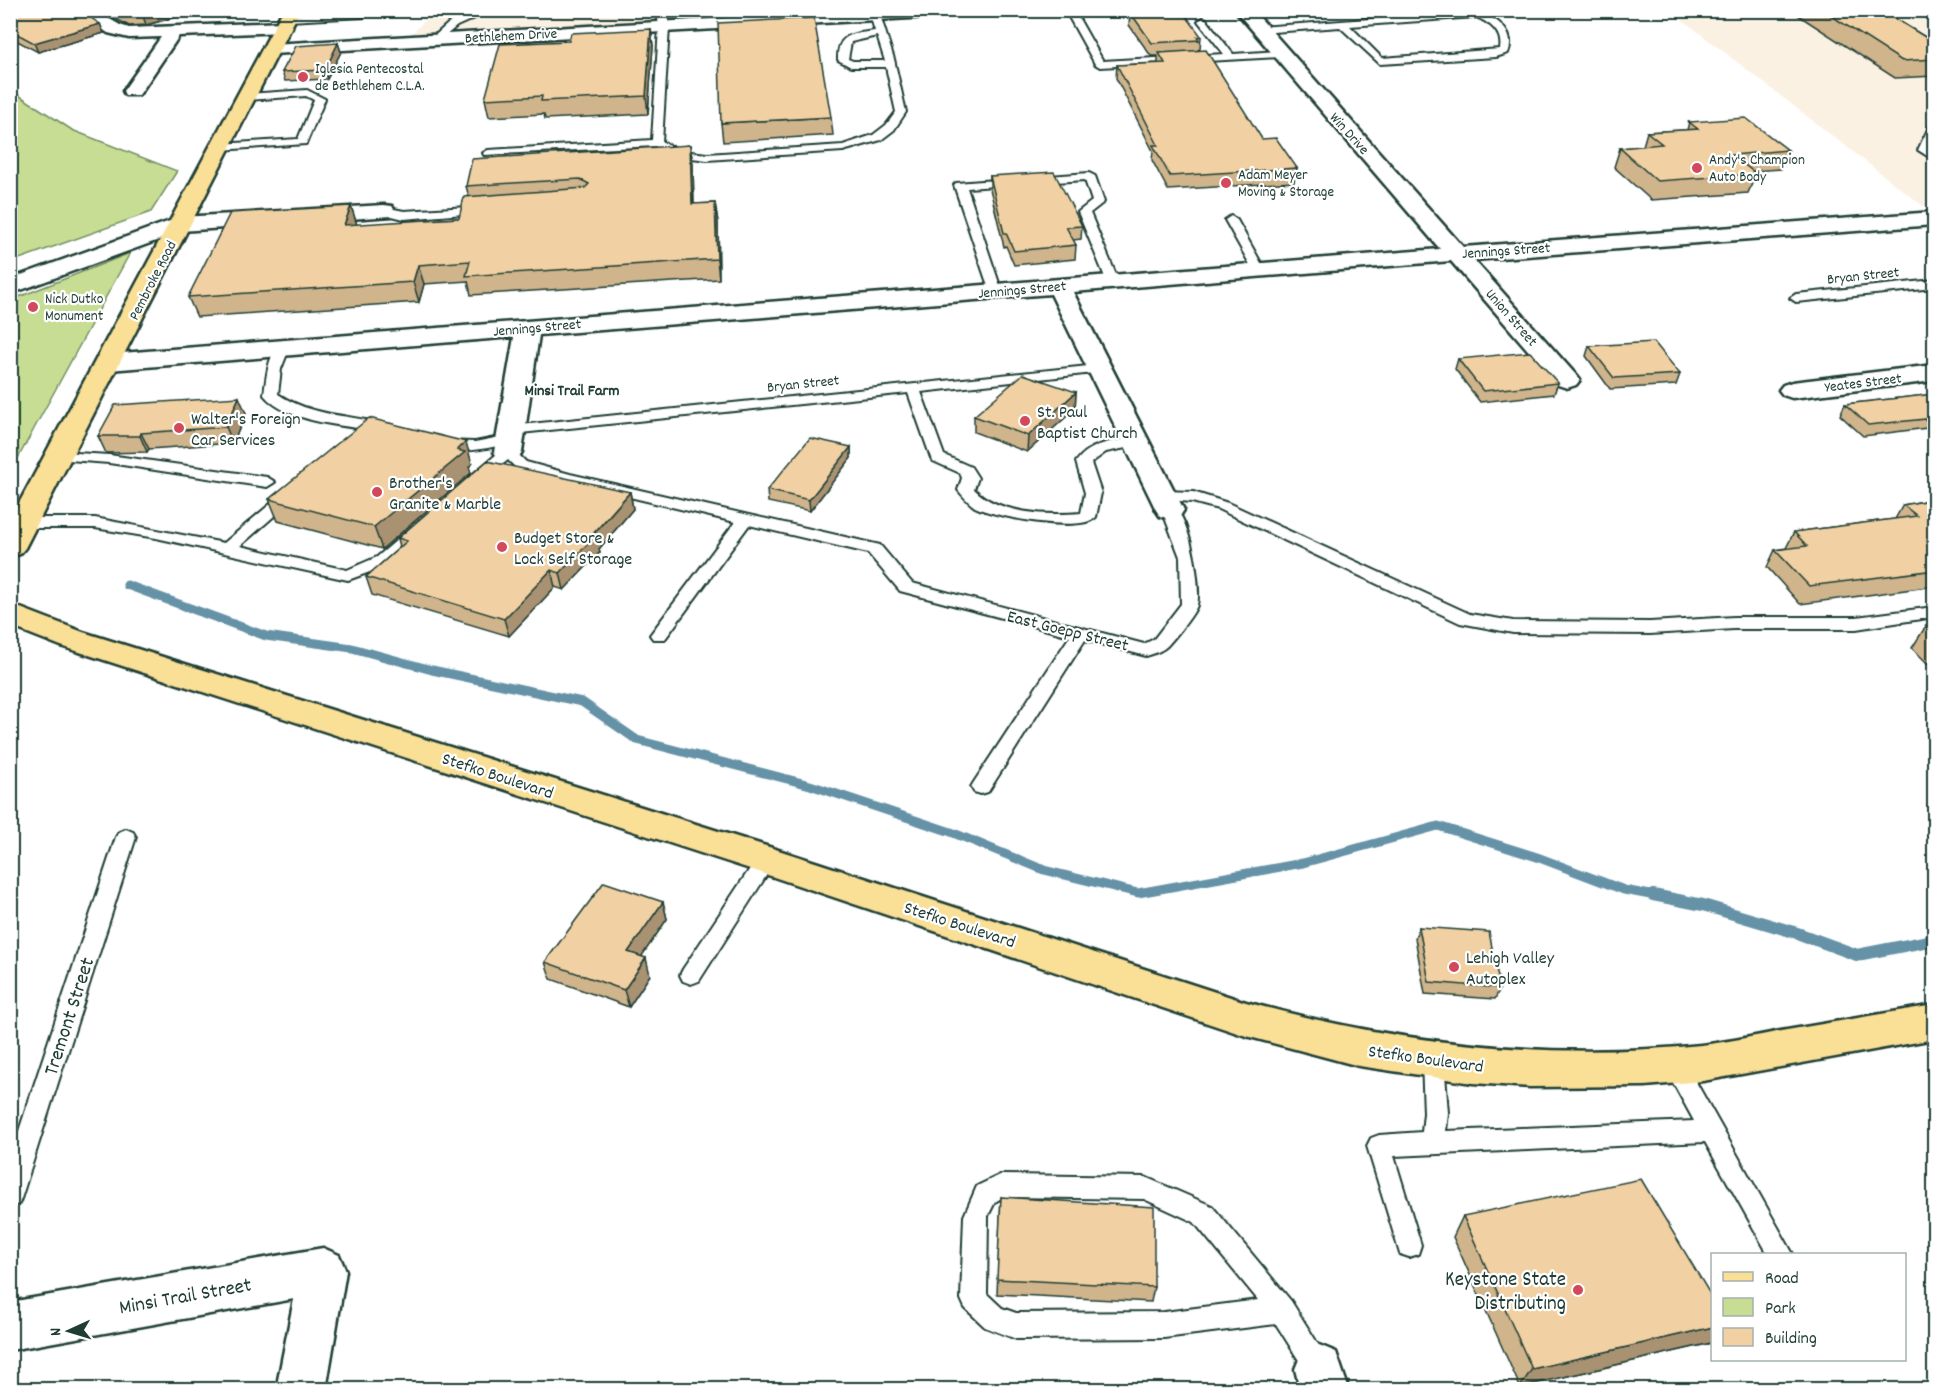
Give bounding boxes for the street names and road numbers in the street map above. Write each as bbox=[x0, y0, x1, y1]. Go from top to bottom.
street label: Bethlehem Drive bbox=[464, 24, 558, 50]
street label: Win Drive bbox=[1323, 108, 1374, 161]
street label: Pembroke Road bbox=[124, 237, 183, 325]
street label: Jennings Street bbox=[1461, 238, 1551, 266]
street label: Bryan Street bbox=[1826, 262, 1901, 292]
street label: Jennings Street bbox=[977, 276, 1068, 306]
street label: Union Street bbox=[1479, 285, 1542, 352]
street label: Jennings Street bbox=[492, 314, 583, 344]
street label: Yeates Street bbox=[1823, 368, 1903, 400]
street label: Bryan Street bbox=[766, 370, 841, 400]
street label: East Goepp Street bbox=[1004, 605, 1131, 660]
street label: Stefko Boulevard bbox=[438, 748, 556, 807]
street label: Stefko Boulevard bbox=[900, 897, 1018, 956]
street label: Tremont Street bbox=[38, 954, 104, 1080]
street label: Stefko Boulevard bbox=[1367, 1040, 1485, 1081]
street label: Minsi Trail Street bbox=[117, 1272, 254, 1324]

